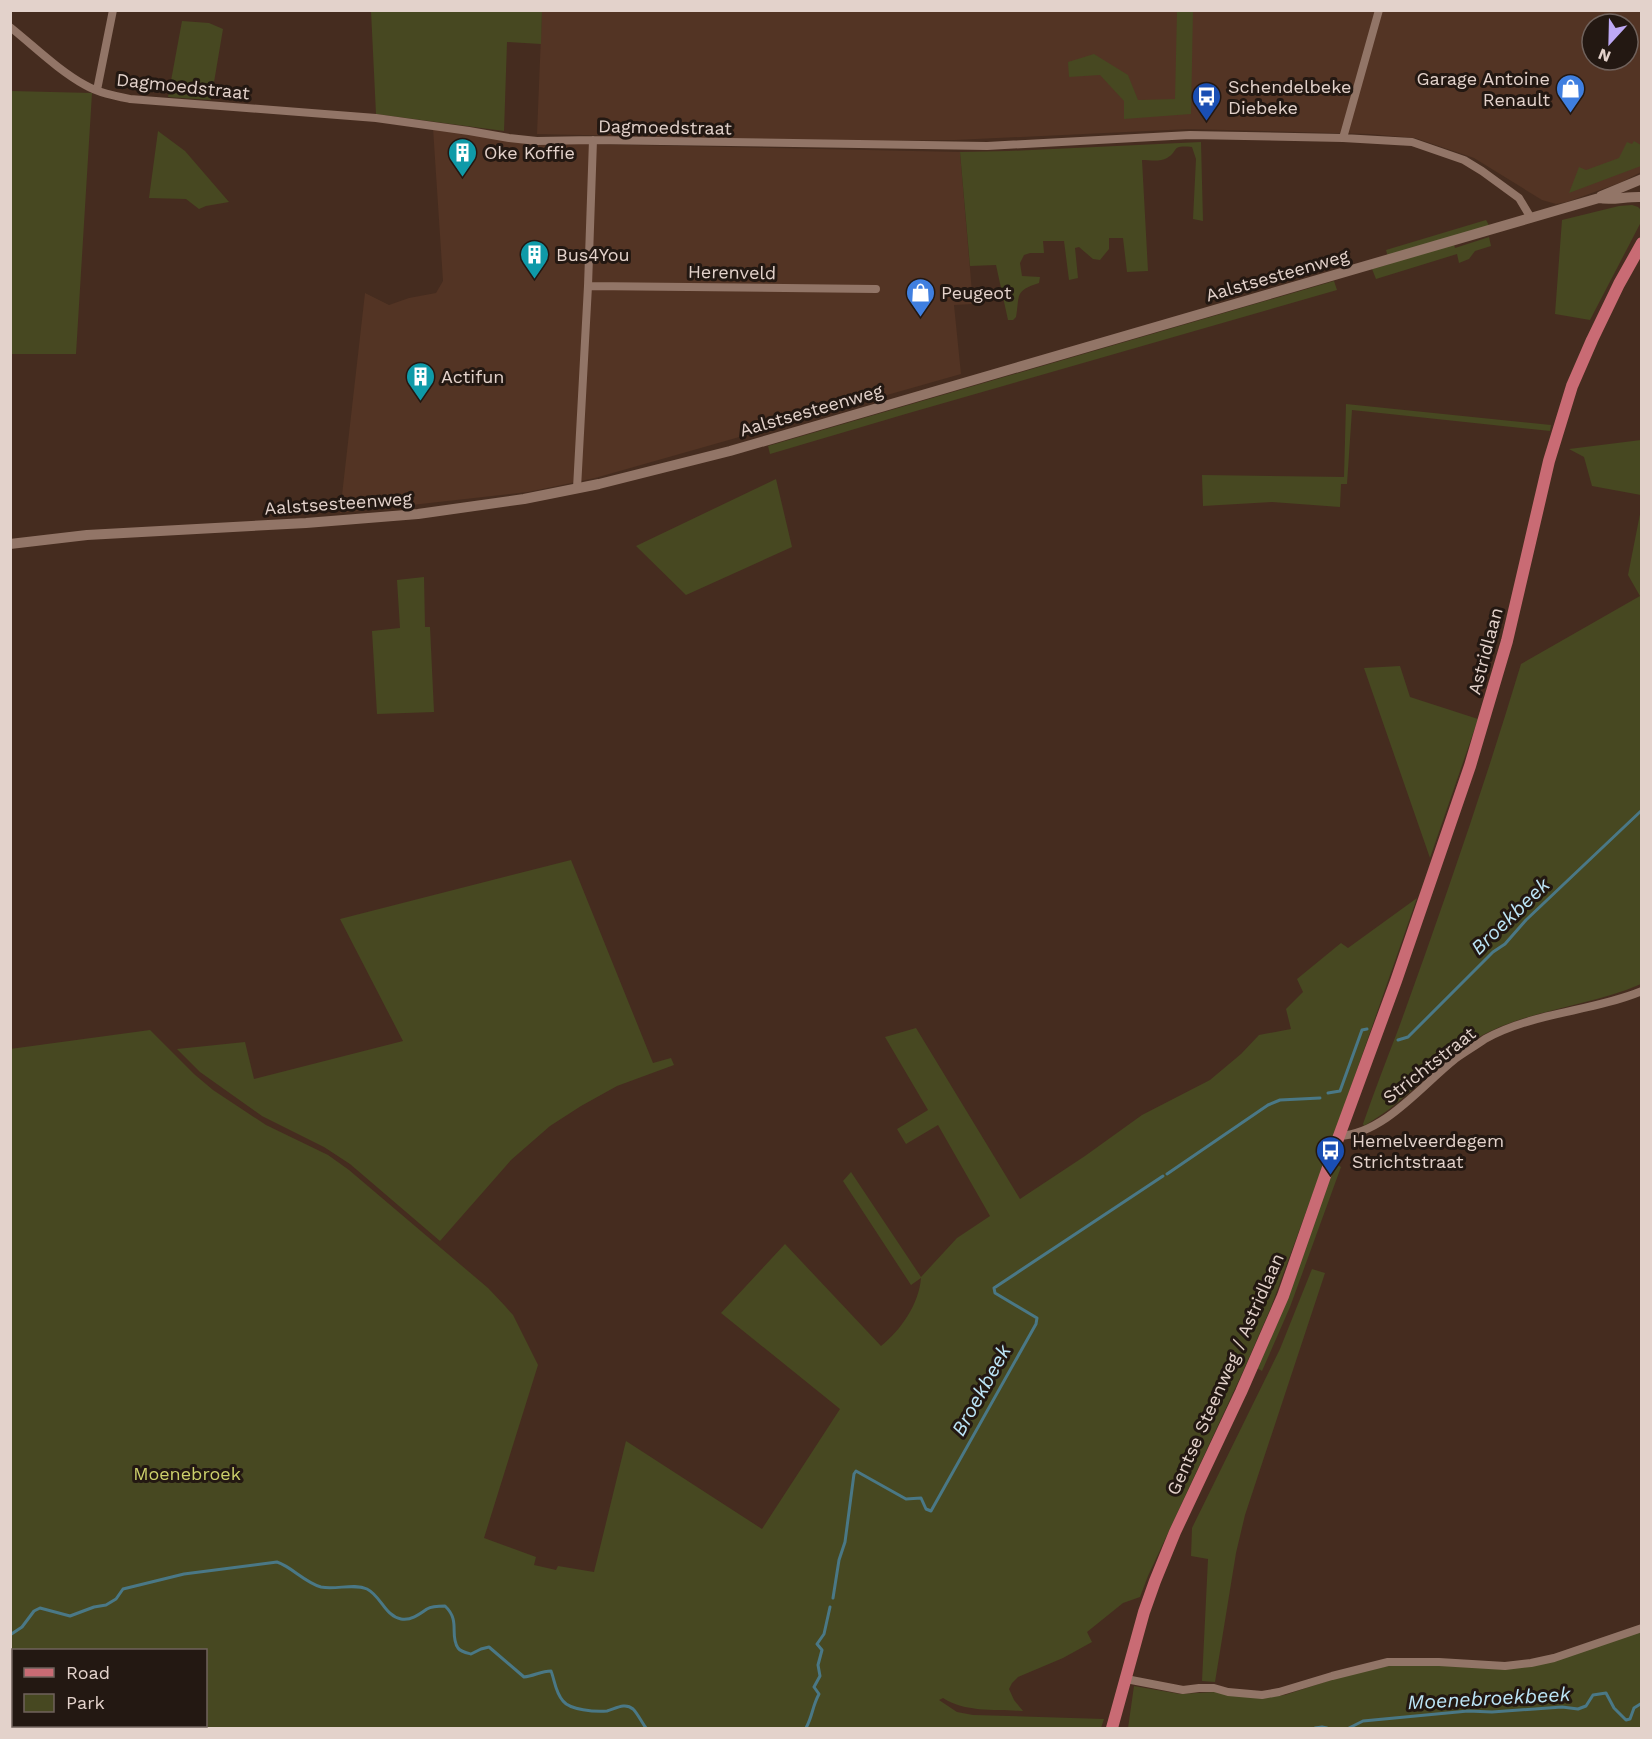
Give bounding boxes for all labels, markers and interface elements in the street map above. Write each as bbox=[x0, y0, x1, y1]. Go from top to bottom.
north arrow bbox=[1580, 12, 1640, 72]
text: N bbox=[1596, 44, 1614, 66]
place label: Garage Antoine Renault bbox=[1417, 68, 1550, 110]
street label: Dagmoedstraat bbox=[115, 69, 251, 103]
shop icon: Garage Antoine Renault bbox=[1555, 72, 1587, 114]
place label: Schendelbeke Diebeke bbox=[1228, 76, 1351, 118]
bus stop icon: Schendelbeke Diebeke bbox=[1191, 80, 1223, 122]
street label: Dagmoedstraat bbox=[598, 115, 733, 139]
building icon: Oke Koffie bbox=[447, 136, 479, 178]
place label: Oke Koffie bbox=[484, 142, 575, 163]
building icon: Bus4You bbox=[519, 238, 551, 280]
place label: Bus4You bbox=[556, 244, 630, 265]
street label: Aalstsesteenweg bbox=[1203, 244, 1351, 305]
street label: Herenveld bbox=[688, 261, 776, 283]
shop icon: Peugeot bbox=[904, 276, 936, 318]
place label: Peugeot bbox=[941, 282, 1012, 303]
building icon: Actifun bbox=[404, 360, 436, 402]
place label: Actifun bbox=[441, 366, 504, 387]
street label: Aalstsesteenweg bbox=[737, 379, 885, 440]
street label: Aalstsesteenweg bbox=[263, 487, 413, 519]
street label: Astridlaan bbox=[1463, 605, 1507, 697]
water label: Broekbeek bbox=[1465, 872, 1555, 960]
street label: Strichtstraat bbox=[1379, 1022, 1480, 1108]
place label: Hemelveerdegem Strichtstraat bbox=[1352, 1130, 1504, 1172]
bus stop icon: Hemelveerdegem Strichtstraat bbox=[1315, 1134, 1347, 1176]
street label: Gentse Steenweg / Astridlaan bbox=[1162, 1250, 1288, 1498]
water label: Broekbeek bbox=[946, 1339, 1016, 1440]
park label: Moenebroek bbox=[133, 1463, 241, 1484]
legend bbox=[12, 1649, 207, 1727]
text: Road bbox=[66, 1662, 110, 1683]
water label: Moenebroekbeek bbox=[1407, 1682, 1572, 1714]
text: Park bbox=[66, 1692, 105, 1713]

